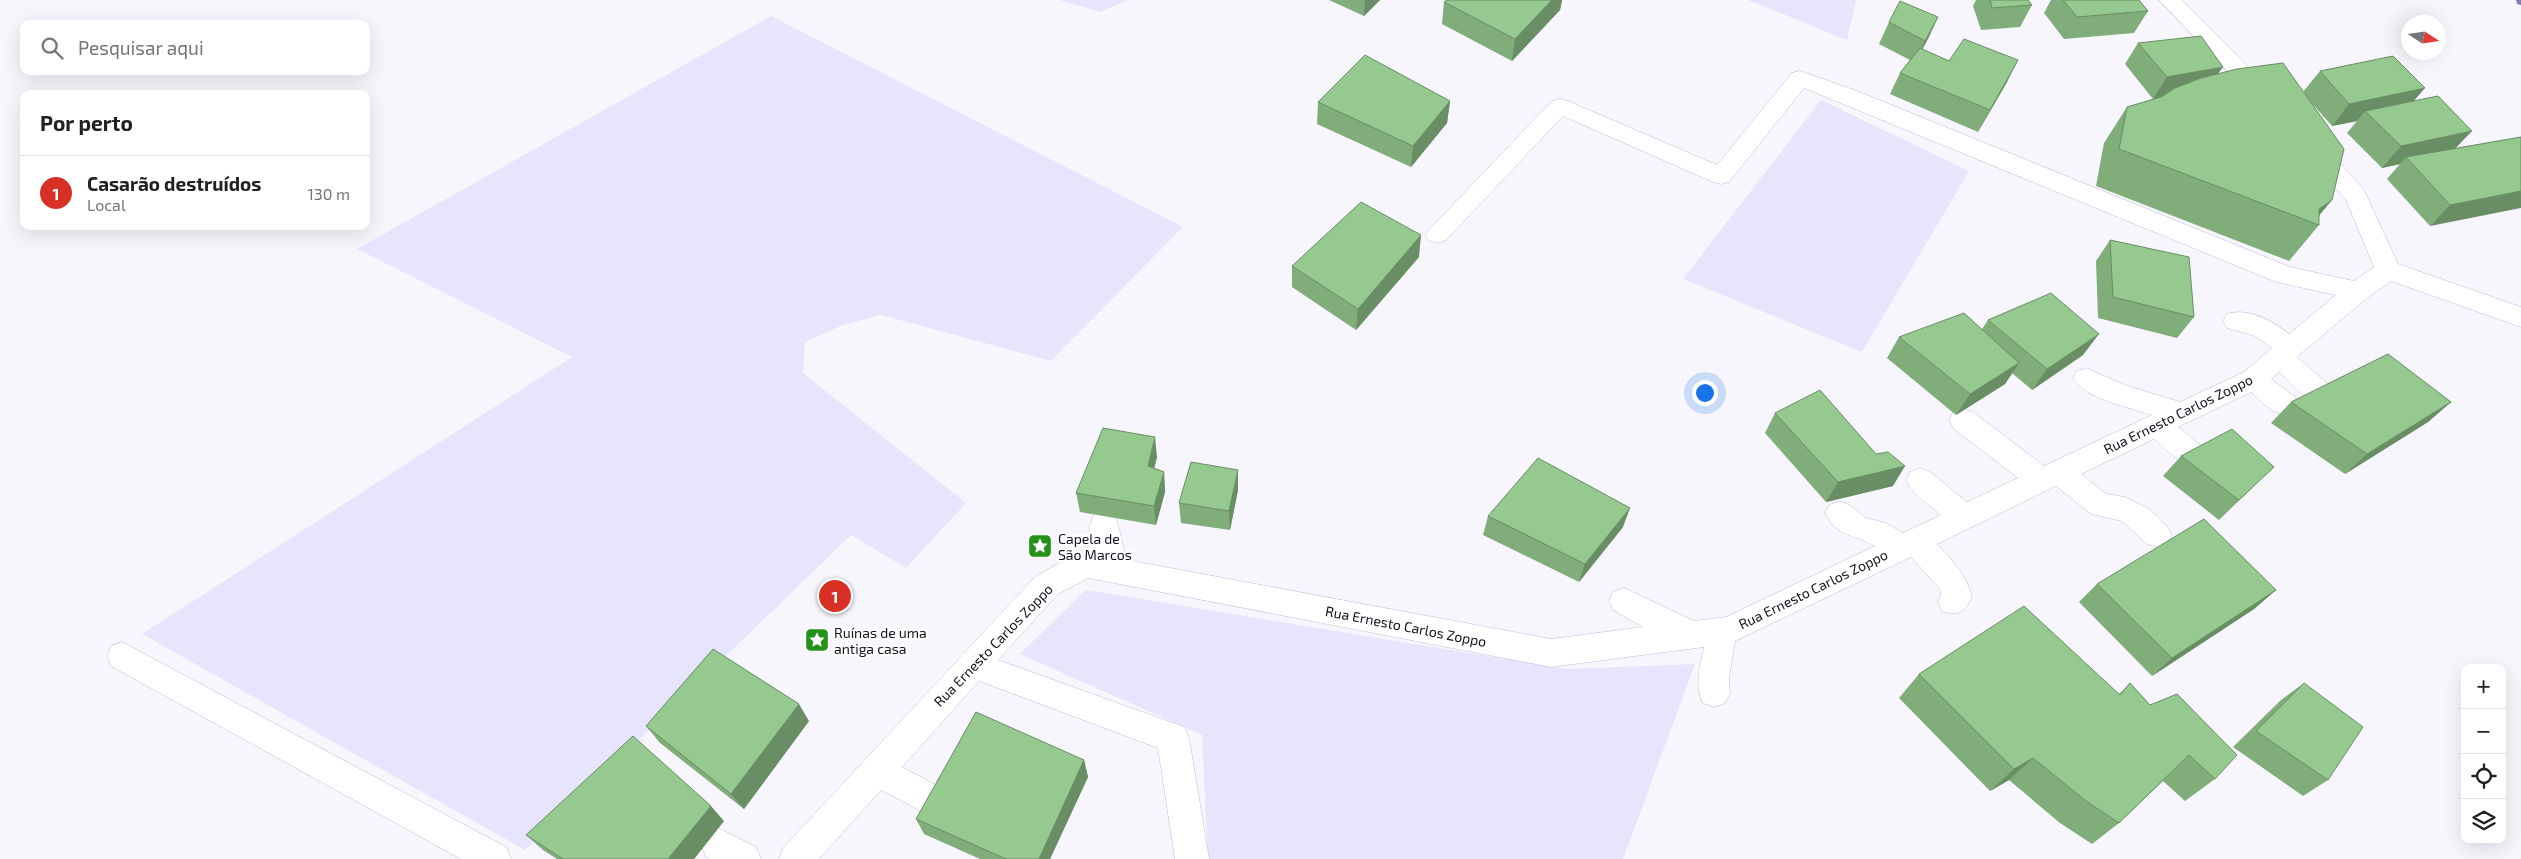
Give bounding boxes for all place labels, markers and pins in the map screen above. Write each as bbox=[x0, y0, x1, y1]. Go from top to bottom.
place label: Capela de São Marcos bbox=[1058, 530, 1132, 563]
place icon: Capela de São Marcos bbox=[1027, 533, 1053, 559]
pin: 1 bbox=[819, 577, 851, 615]
place label: Ruínas de uma antiga casa bbox=[834, 624, 927, 657]
place icon: Ruínas de uma antiga casa bbox=[804, 627, 830, 653]

